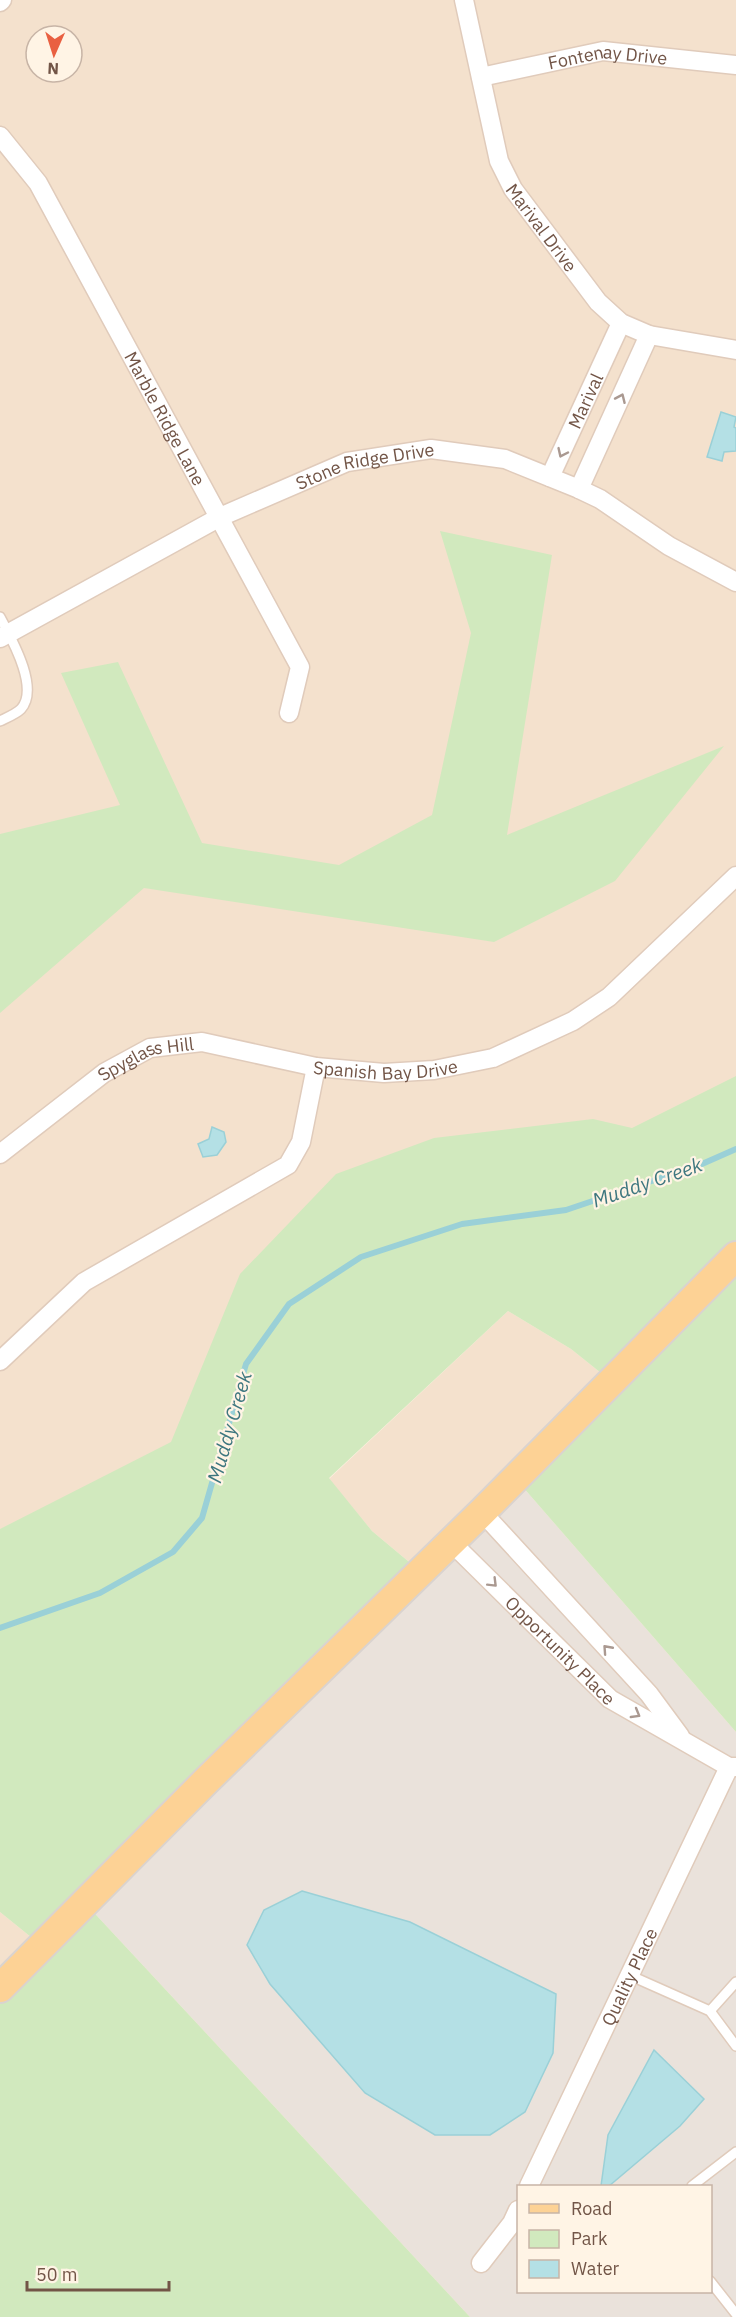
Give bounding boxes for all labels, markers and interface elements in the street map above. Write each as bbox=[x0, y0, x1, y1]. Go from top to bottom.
north arrow bbox=[24, 24, 84, 84]
street label: Fontenay Drive bbox=[546, 40, 669, 74]
text: N bbox=[47, 59, 60, 79]
street label: Marival Drive bbox=[501, 179, 583, 276]
street label: Marble Ridge Lane bbox=[120, 347, 211, 489]
street label: Marival bbox=[562, 369, 608, 432]
one-way arrow bbox=[614, 393, 626, 404]
street label: Stone Ridge Drive bbox=[292, 437, 436, 494]
one-way arrow bbox=[557, 446, 569, 457]
street label: Spyglass Hill bbox=[92, 1032, 195, 1086]
street label: Spanish Bay Drive bbox=[312, 1054, 460, 1085]
water label: Muddy Creek bbox=[588, 1150, 706, 1213]
water label: Muddy Creek bbox=[200, 1368, 258, 1486]
one-way arrow bbox=[485, 1576, 496, 1587]
street label: Opportunity Place bbox=[501, 1591, 621, 1710]
one-way arrow bbox=[603, 1645, 614, 1656]
one-way arrow bbox=[630, 1707, 640, 1719]
street label: Quality Place bbox=[596, 1924, 662, 2029]
legend bbox=[517, 2185, 712, 2293]
text: Road bbox=[571, 2197, 612, 2220]
text: Park bbox=[571, 2227, 608, 2250]
scale bar bbox=[27, 2254, 170, 2292]
text: Water bbox=[571, 2257, 620, 2280]
text: 50 m bbox=[36, 2263, 78, 2286]

